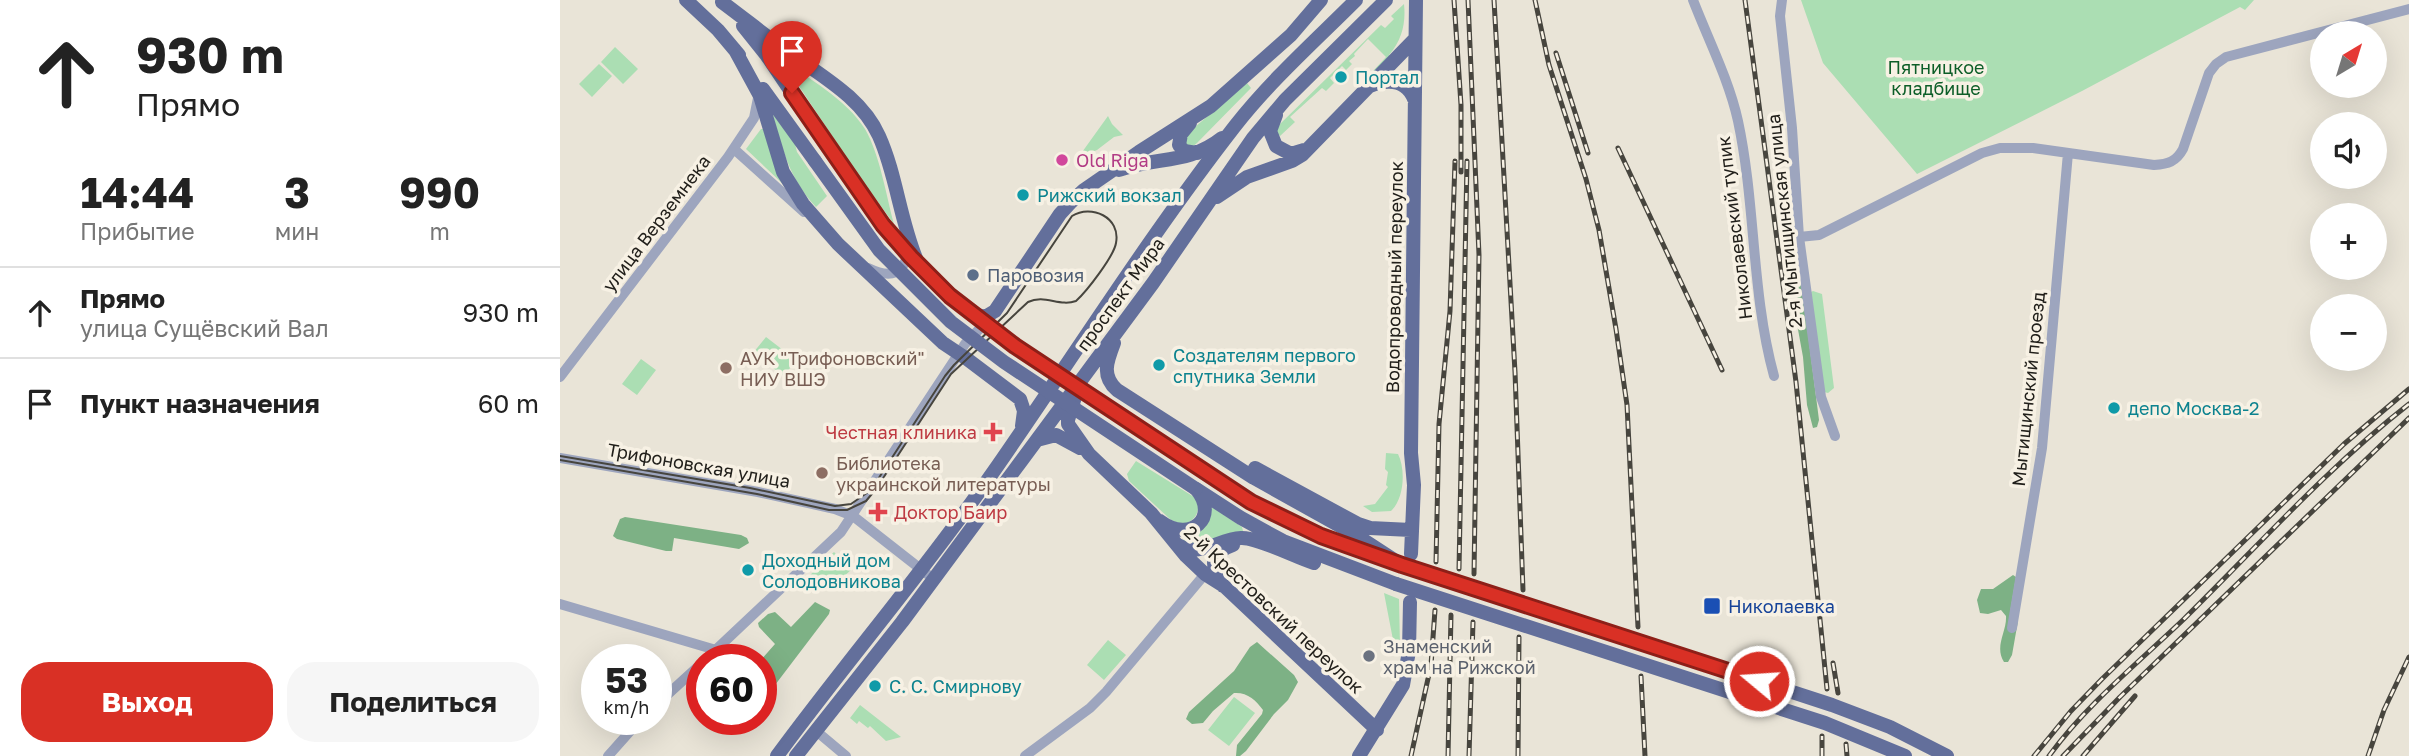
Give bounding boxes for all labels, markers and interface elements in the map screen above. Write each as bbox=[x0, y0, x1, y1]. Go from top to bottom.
pin bbox=[762, 21, 822, 93]
north arrow bbox=[2310, 21, 2387, 98]
map controls bbox=[2310, 21, 2387, 371]
text: 930 m bbox=[136, 25, 284, 84]
icon: ahead bbox=[21, 28, 112, 119]
icon: arrive bbox=[773, 32, 811, 70]
park label: Пятницкое кладбище bbox=[1888, 56, 1984, 99]
place label: Портал bbox=[1355, 66, 1419, 88]
marker: Портал bbox=[1333, 69, 1349, 85]
text: Прямо bbox=[136, 85, 240, 123]
button: sound bbox=[2310, 112, 2387, 189]
street label: 2-я Мытищинская улица bbox=[1762, 113, 1806, 329]
street label: Николаевский тупик bbox=[1712, 135, 1756, 321]
place label: Old Riga bbox=[1076, 149, 1149, 171]
street label: улица Верземнека bbox=[597, 150, 715, 296]
marker: Old Riga bbox=[1054, 152, 1070, 168]
street label: Водопроводный переулок bbox=[1381, 161, 1407, 393]
text: 14:44 bbox=[80, 167, 194, 217]
text: 3 bbox=[284, 167, 310, 217]
text: 990 bbox=[399, 167, 480, 217]
place label: Рижский вокзал bbox=[1037, 184, 1182, 206]
marker: Рижский вокзал bbox=[1015, 187, 1031, 203]
button: + bbox=[2310, 203, 2387, 280]
text: Прибытие bbox=[80, 217, 195, 245]
text: мин bbox=[275, 217, 319, 245]
text: m bbox=[429, 217, 450, 245]
street label: проспект Мира bbox=[1071, 233, 1169, 355]
place label: Паровозия bbox=[987, 264, 1084, 286]
marker: Паровозия bbox=[965, 267, 981, 283]
text: Прямо bbox=[80, 283, 165, 314]
street label: Мытищинский проезд bbox=[2007, 290, 2049, 487]
icon: ahead bbox=[21, 294, 59, 332]
button: − bbox=[2310, 294, 2387, 371]
text: 930 m bbox=[462, 297, 539, 328]
text: улица Сущёвский Вал bbox=[80, 314, 329, 342]
place label: Создателям первого спутника Земли bbox=[1173, 344, 1356, 387]
place label: АУК "Трифоновский" НИУ ВШЭ bbox=[740, 347, 925, 390]
marker: Создателям первого спутника Земли bbox=[1151, 357, 1167, 373]
marker: АУК "Трифоновский" НИУ ВШЭ bbox=[718, 360, 734, 376]
icon: arrive bbox=[21, 385, 59, 423]
text: Пункт назначения bbox=[80, 388, 320, 419]
text: 60 m bbox=[478, 388, 539, 419]
place label: депо Москва-2 bbox=[2128, 397, 2260, 419]
marker: депо Москва-2 bbox=[2106, 400, 2122, 416]
place label: Честная клиника bbox=[825, 421, 977, 443]
marker: Честная клиника bbox=[983, 422, 1003, 442]
street label: Трифоновская улица bbox=[606, 438, 792, 492]
place label: Библиотека украинской литературы bbox=[836, 452, 1051, 495]
marker: Библиотека украинской литературы bbox=[814, 465, 830, 481]
place label: Доктор Баир bbox=[894, 501, 1007, 523]
marker: Доктор Баир bbox=[868, 502, 888, 522]
street label: 2-й Крестовский переулок bbox=[1180, 520, 1368, 698]
place label: Доходный дом Солодовникова bbox=[762, 549, 901, 592]
marker: Доходный дом Солодовникова bbox=[740, 562, 756, 578]
place label: Николаевка bbox=[1728, 595, 1835, 617]
marker: Николаевка bbox=[1702, 596, 1722, 616]
place label: Знаменский храм на Рижской bbox=[1383, 635, 1536, 678]
speed limit sign: 60 bbox=[686, 644, 777, 735]
position arrow bbox=[1722, 644, 1796, 718]
marker: Знаменский храм на Рижской bbox=[1361, 648, 1377, 664]
text: 53 bbox=[605, 659, 648, 701]
button: Выход bbox=[21, 662, 273, 742]
button: Поделиться bbox=[287, 662, 539, 742]
place label: С. С. Смирнову bbox=[889, 675, 1021, 697]
marker: С. С. Смирнову bbox=[867, 678, 883, 694]
text: km/h bbox=[604, 696, 649, 718]

